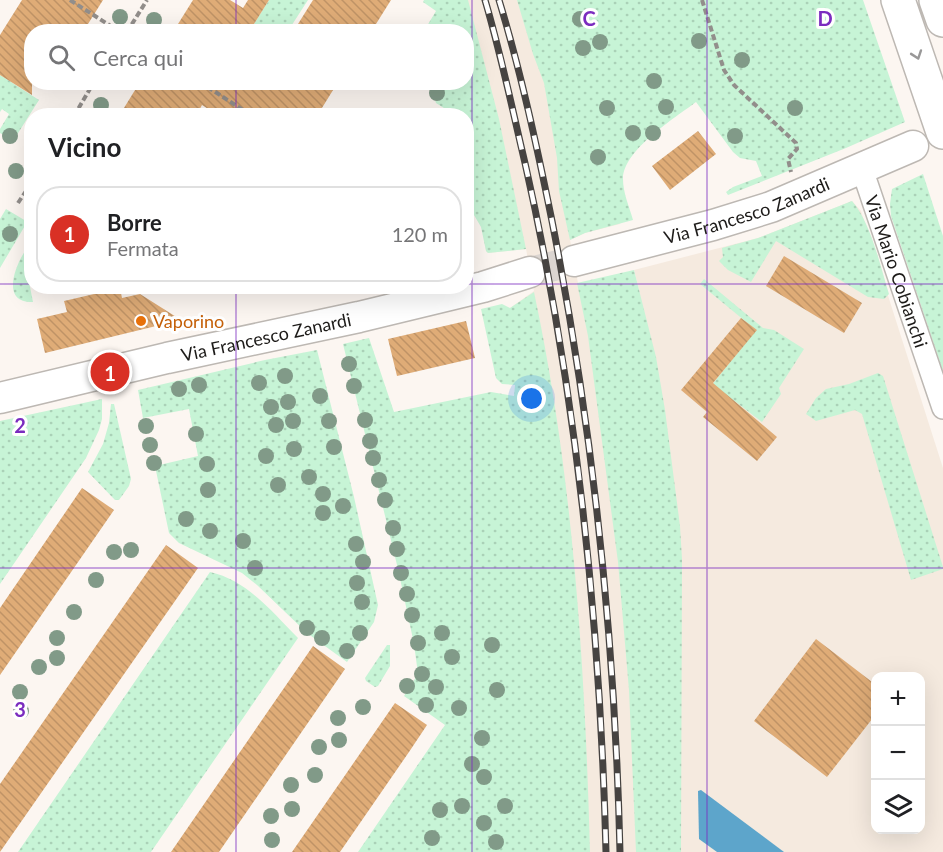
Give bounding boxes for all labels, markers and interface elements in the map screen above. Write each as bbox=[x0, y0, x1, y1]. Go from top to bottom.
text: C bbox=[582, 6, 596, 30]
text: D bbox=[817, 6, 833, 30]
search box bbox=[24, 24, 474, 90]
icon: search bbox=[45, 41, 78, 74]
text: Cerca qui bbox=[93, 44, 184, 71]
one-way arrow bbox=[910, 49, 922, 60]
text: Vicino bbox=[48, 131, 121, 163]
street label: Via Francesco Zanardi bbox=[662, 172, 833, 248]
street label: Via Mario Cobianchi bbox=[861, 192, 933, 350]
text: Borre bbox=[107, 209, 162, 236]
text: 1 bbox=[64, 222, 75, 246]
text: 120 m bbox=[392, 222, 448, 246]
text: Fermata bbox=[107, 236, 179, 260]
street label: Via Francesco Zanardi bbox=[179, 308, 353, 366]
place label: Vaporino bbox=[153, 310, 224, 332]
marker: Vaporino bbox=[134, 314, 148, 328]
pin: 1 bbox=[90, 350, 130, 394]
your location bbox=[517, 384, 546, 413]
text: 2 bbox=[14, 413, 26, 437]
map controls bbox=[871, 672, 925, 834]
button: + bbox=[871, 672, 925, 726]
text: 3 bbox=[14, 697, 26, 721]
button: − bbox=[871, 726, 925, 780]
button: layers bbox=[871, 780, 925, 834]

